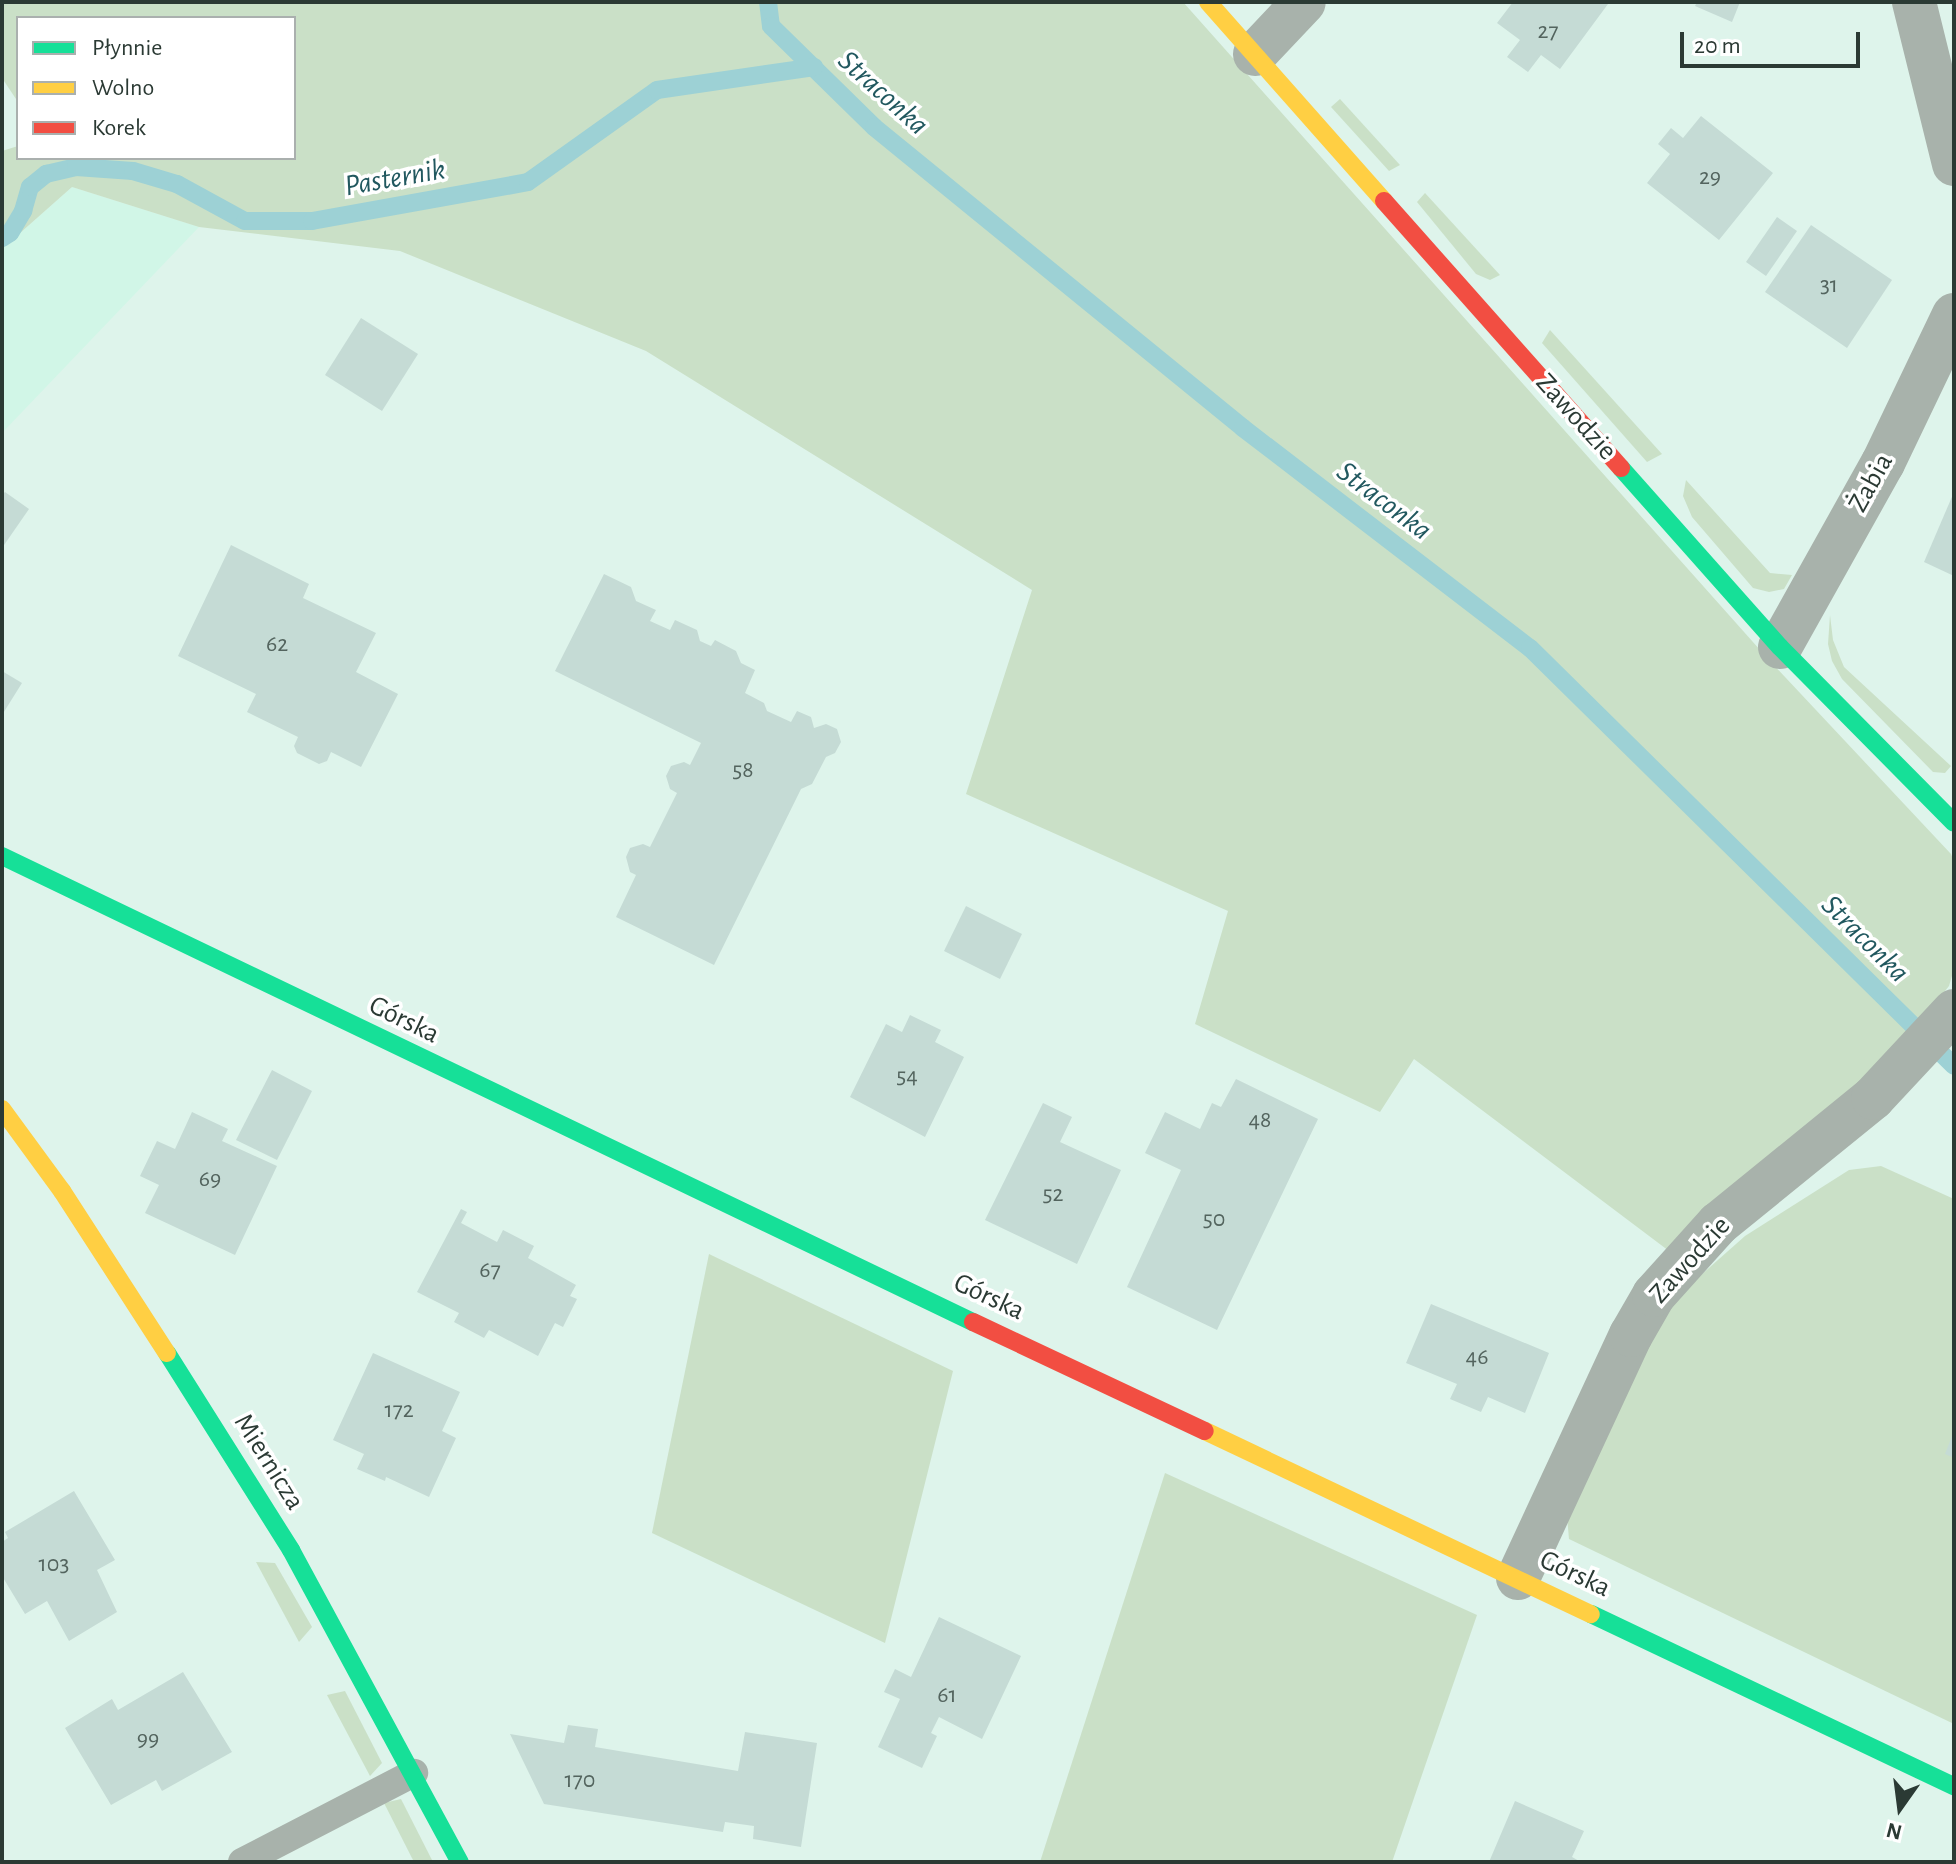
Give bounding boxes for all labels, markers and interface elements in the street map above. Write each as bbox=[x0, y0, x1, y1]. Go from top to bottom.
legend bbox=[16, 16, 296, 160]
scale bar bbox=[1684, 16, 1864, 66]
house number: 27 bbox=[1538, 18, 1558, 46]
text: 20 m bbox=[1694, 34, 1741, 58]
text: Płynnie bbox=[92, 36, 162, 60]
water label: Straconka bbox=[830, 43, 936, 143]
text: Wolno bbox=[92, 76, 154, 100]
text: Korek bbox=[92, 116, 146, 140]
water label: Pasternik bbox=[342, 151, 448, 205]
house number: 29 bbox=[1699, 164, 1721, 192]
house number: 31 bbox=[1820, 272, 1838, 300]
street label: Zawodzie bbox=[1528, 367, 1624, 467]
street label: Żabia bbox=[1841, 448, 1901, 518]
water label: Straconka bbox=[1329, 454, 1439, 548]
house number: 62 bbox=[266, 631, 288, 659]
house number: 58 bbox=[732, 757, 754, 785]
water label: Straconka bbox=[1814, 888, 1916, 990]
street label: Górska bbox=[363, 989, 445, 1051]
house number: 54 bbox=[896, 1063, 918, 1091]
house number: 48 bbox=[1249, 1107, 1271, 1135]
house number: 69 bbox=[199, 1166, 221, 1194]
house number: 52 bbox=[1043, 1181, 1063, 1209]
house number: 50 bbox=[1203, 1206, 1225, 1234]
street label: Zawodzie bbox=[1642, 1210, 1738, 1310]
house number: 67 bbox=[479, 1257, 501, 1285]
street label: Górska bbox=[948, 1266, 1030, 1328]
house number: 46 bbox=[1466, 1344, 1488, 1372]
house number: 172 bbox=[384, 1397, 414, 1425]
street label: Miernicza bbox=[226, 1408, 312, 1516]
street label: Górska bbox=[1534, 1543, 1616, 1605]
house number: 103 bbox=[39, 1551, 69, 1579]
house number: 61 bbox=[937, 1682, 957, 1710]
house number: 99 bbox=[137, 1726, 159, 1754]
house number: 170 bbox=[565, 1767, 595, 1795]
north arrow bbox=[1860, 1768, 1940, 1848]
text: N bbox=[1884, 1819, 1904, 1844]

